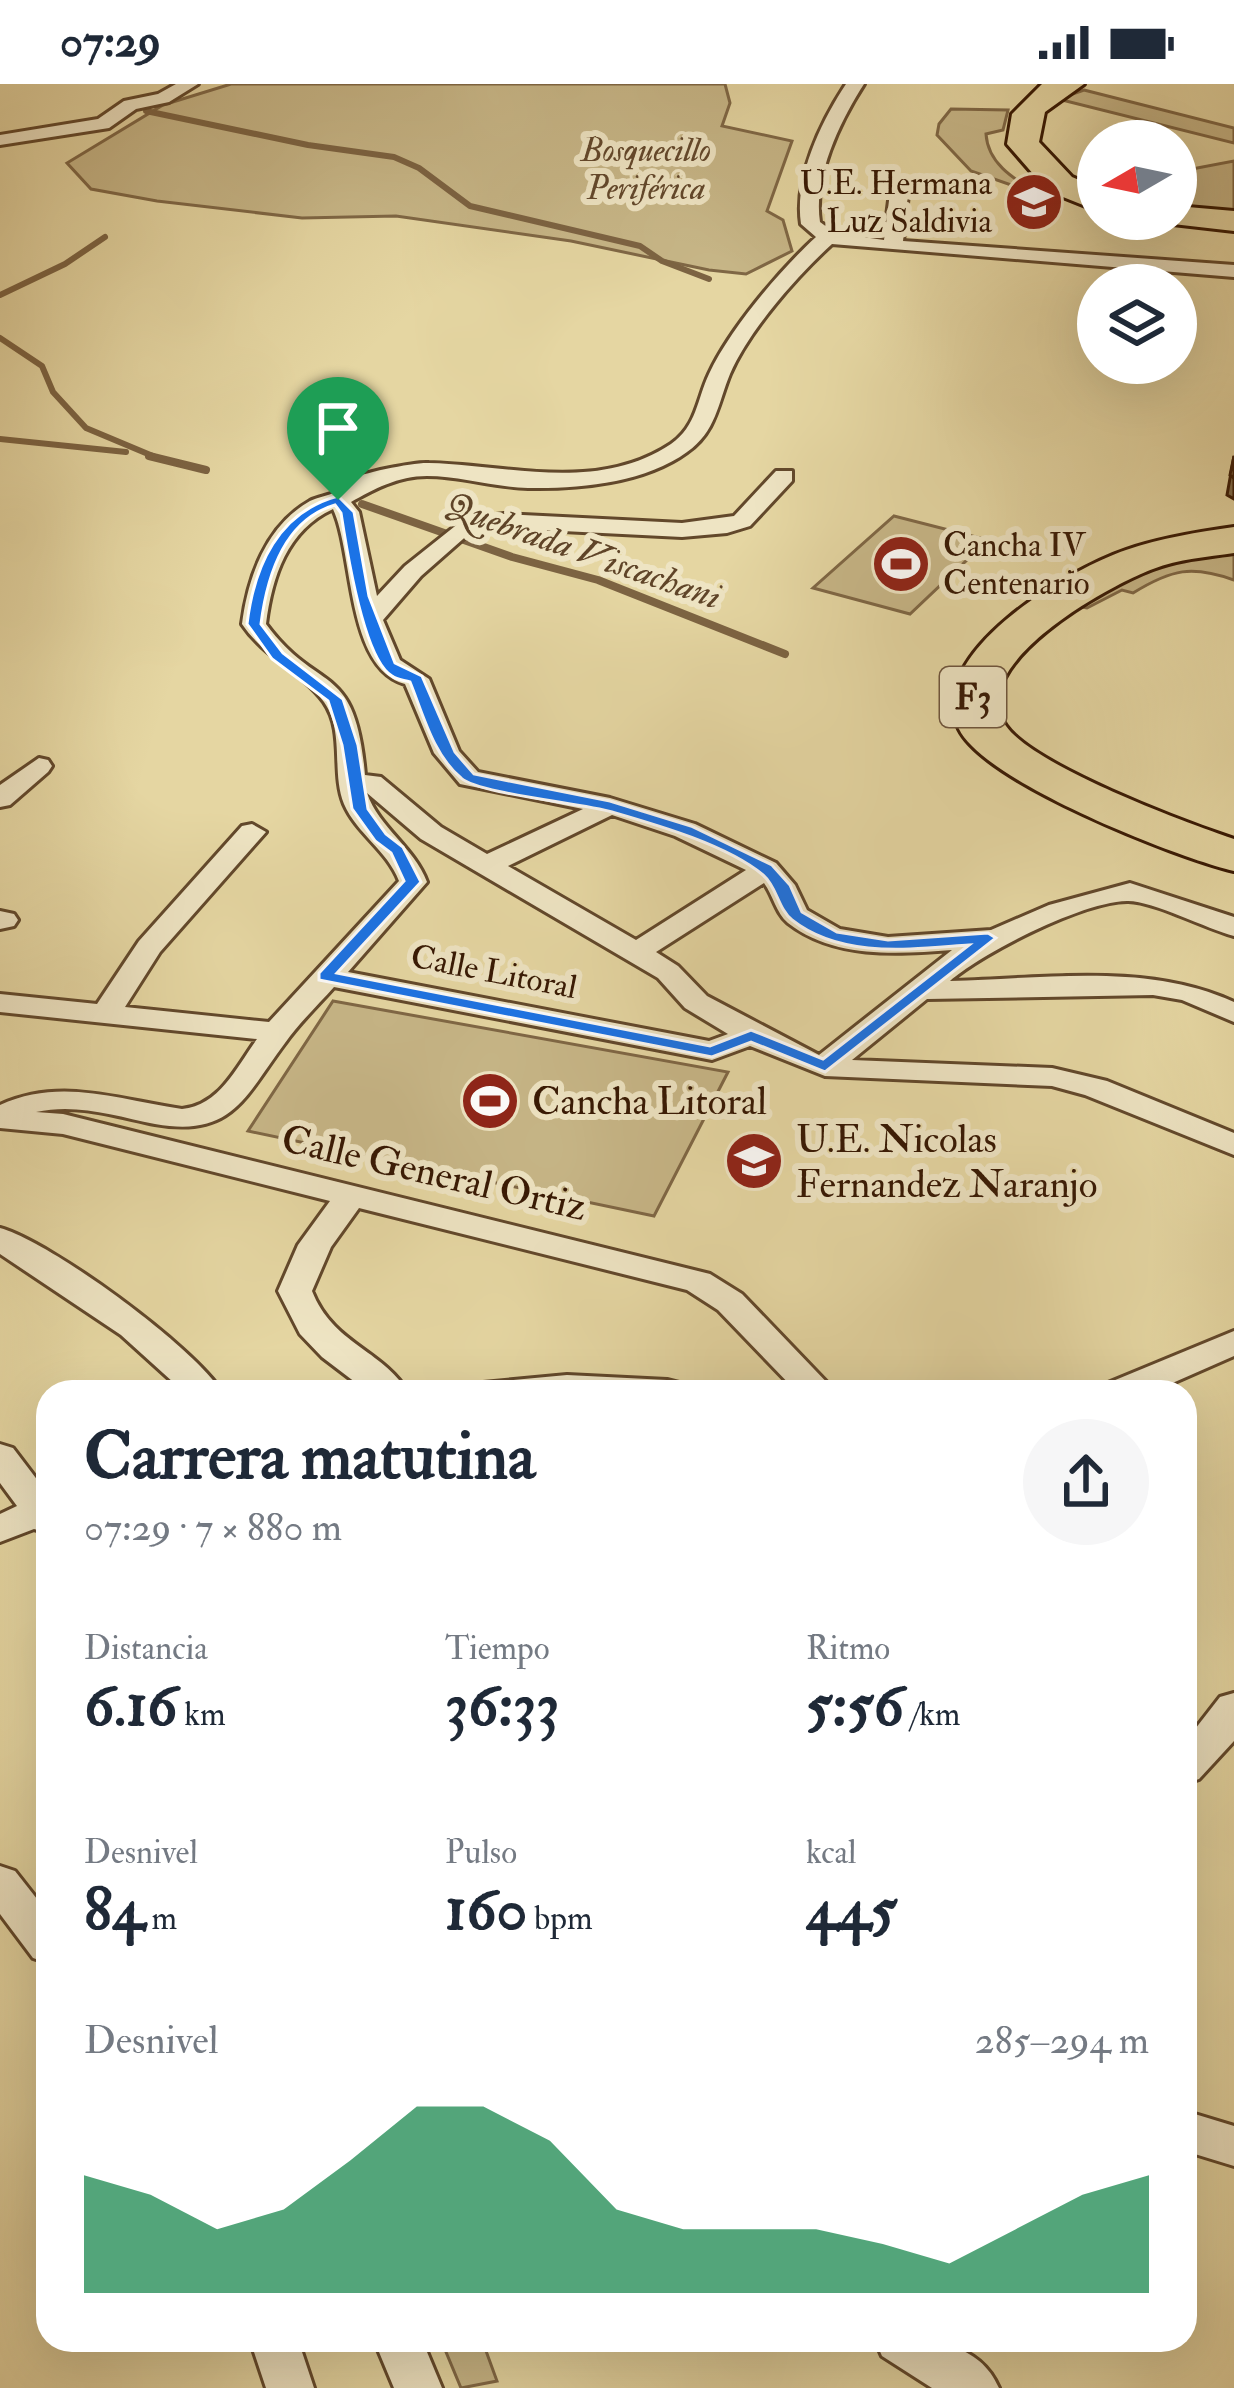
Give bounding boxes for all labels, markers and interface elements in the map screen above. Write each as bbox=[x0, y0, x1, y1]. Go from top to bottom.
text: 07:29 bbox=[60, 14, 161, 70]
north arrow bbox=[1077, 120, 1197, 240]
map controls bbox=[1077, 120, 1197, 384]
park label: Bosquecillo Periférica bbox=[579, 130, 711, 209]
place label: U.E. Hermana Luz Saldivia bbox=[800, 163, 992, 242]
school or university icon: U.E. Hermana Luz Saldivia bbox=[1003, 171, 1065, 233]
button: layers bbox=[1077, 264, 1197, 384]
pin bbox=[287, 377, 389, 500]
icon: arrive bbox=[305, 395, 371, 461]
water label: Quebrada Viscachani bbox=[439, 483, 727, 620]
place label: Cancha IV Centenario bbox=[943, 525, 1090, 604]
sports icon: Cancha IV Centenario bbox=[870, 533, 932, 595]
road number: F3 bbox=[940, 667, 1006, 727]
street label: Calle Litoral bbox=[407, 936, 581, 1008]
sports icon: Cancha Litoral bbox=[459, 1070, 521, 1132]
place label: Cancha Litoral bbox=[532, 1077, 767, 1126]
street label: Calle General Ortiz bbox=[277, 1114, 591, 1232]
place label: U.E. Nicolas Fernandez Naranjo bbox=[796, 1115, 1097, 1209]
school or university icon: U.E. Nicolas Fernandez Naranjo bbox=[723, 1130, 785, 1192]
text: Carrera matutina bbox=[84, 1416, 535, 1499]
button: share bbox=[1023, 1419, 1149, 1545]
text: 07:29 · 7 × 880 m bbox=[84, 1503, 342, 1552]
text: Distancia bbox=[84, 1628, 208, 1669]
text: Tiempo bbox=[445, 1628, 550, 1669]
text: Ritmo bbox=[806, 1628, 890, 1669]
text: 6.16 bbox=[84, 1669, 177, 1744]
text: 36:33 bbox=[445, 1669, 559, 1744]
text: 5:56 bbox=[806, 1669, 904, 1744]
text: km bbox=[177, 1694, 226, 1735]
text: /km bbox=[904, 1694, 960, 1735]
text: Desnivel bbox=[84, 1832, 198, 1873]
text: Pulso bbox=[445, 1832, 517, 1873]
text: kcal bbox=[806, 1832, 857, 1873]
text: 84 bbox=[84, 1873, 145, 1948]
text: 160 bbox=[445, 1873, 527, 1948]
text: 445 bbox=[806, 1873, 897, 1948]
text: m bbox=[145, 1898, 177, 1939]
text: bpm bbox=[527, 1898, 593, 1939]
text: Desnivel bbox=[84, 2016, 219, 2065]
text: 285–294 m bbox=[975, 2016, 1149, 2065]

